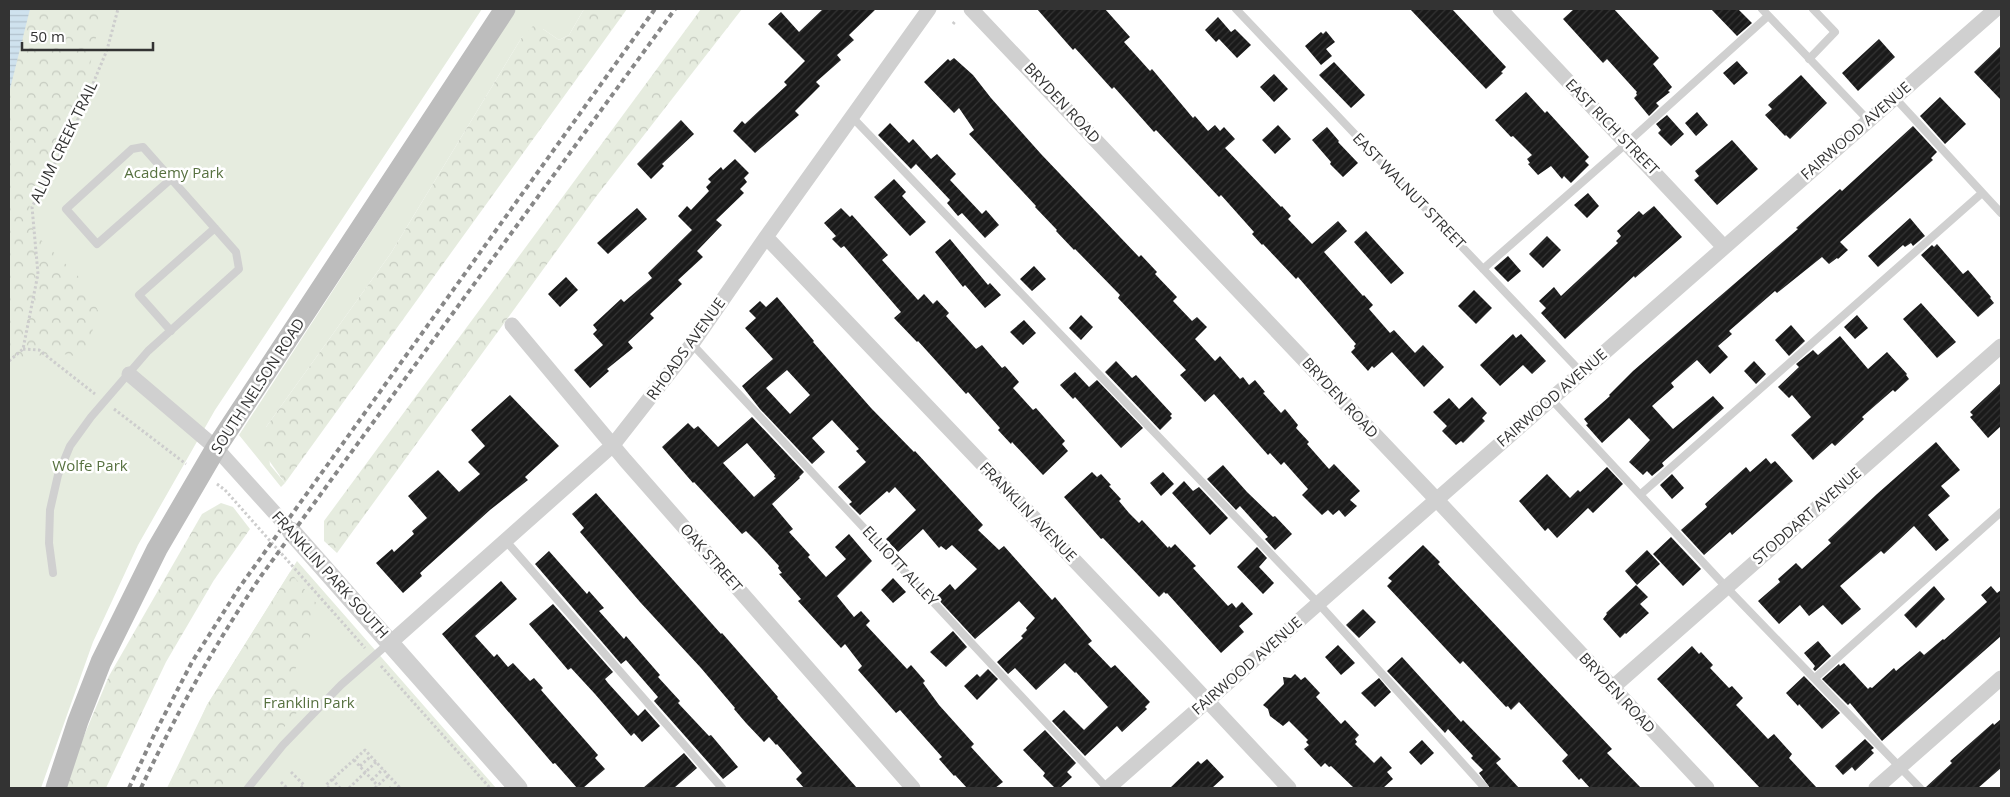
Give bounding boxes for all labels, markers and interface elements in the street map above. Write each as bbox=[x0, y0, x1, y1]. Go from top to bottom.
scale bar bbox=[22, 20, 154, 52]
text: 50 m bbox=[30, 26, 65, 46]
street label: BRYDEN ROAD bbox=[1020, 58, 1105, 147]
street label: EAST RICH STREET bbox=[1562, 74, 1664, 179]
street label: ALUM CREEK TRAIL bbox=[25, 77, 101, 206]
street label: FAIRWOOD AVENUE bbox=[1796, 77, 1915, 184]
street label: EAST WALNUT STREET bbox=[1349, 128, 1471, 253]
park label: Academy Park bbox=[124, 162, 224, 182]
street label: RHOADS AVENUE bbox=[641, 293, 729, 404]
street label: SOUTH NELSON ROAD bbox=[206, 314, 309, 457]
street label: FAIRWOOD AVENUE bbox=[1492, 344, 1611, 451]
street label: BRYDEN ROAD bbox=[1298, 353, 1383, 442]
park label: Wolfe Park bbox=[52, 455, 128, 475]
street label: FRANKLIN AVENUE bbox=[976, 457, 1082, 566]
street label: STODDART AVENUE bbox=[1748, 462, 1865, 568]
street label: FRANKLIN PARK SOUTH bbox=[268, 506, 393, 642]
street label: OAK STREET bbox=[676, 519, 748, 596]
street label: ELLIOTT ALLEY bbox=[859, 521, 943, 610]
street label: FAIRWOOD AVENUE bbox=[1187, 612, 1306, 719]
street label: BRYDEN ROAD bbox=[1575, 648, 1660, 737]
park label: Franklin Park bbox=[263, 692, 355, 712]

